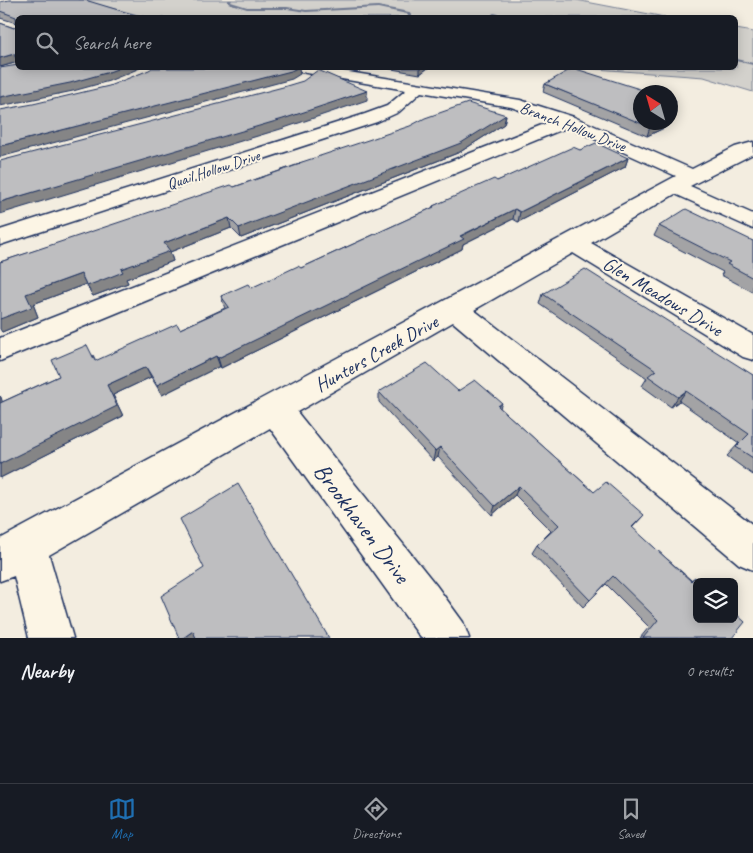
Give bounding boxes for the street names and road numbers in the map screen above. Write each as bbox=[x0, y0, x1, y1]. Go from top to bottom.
street label: Branch Hollow Drive bbox=[517, 98, 630, 157]
street label: Quail Hollow Drive bbox=[164, 145, 264, 194]
street label: Glen Meadows Drive bbox=[598, 251, 728, 343]
street label: Hunters Creek Drive bbox=[310, 309, 444, 398]
street label: Brookhaven Drive bbox=[307, 457, 418, 591]

